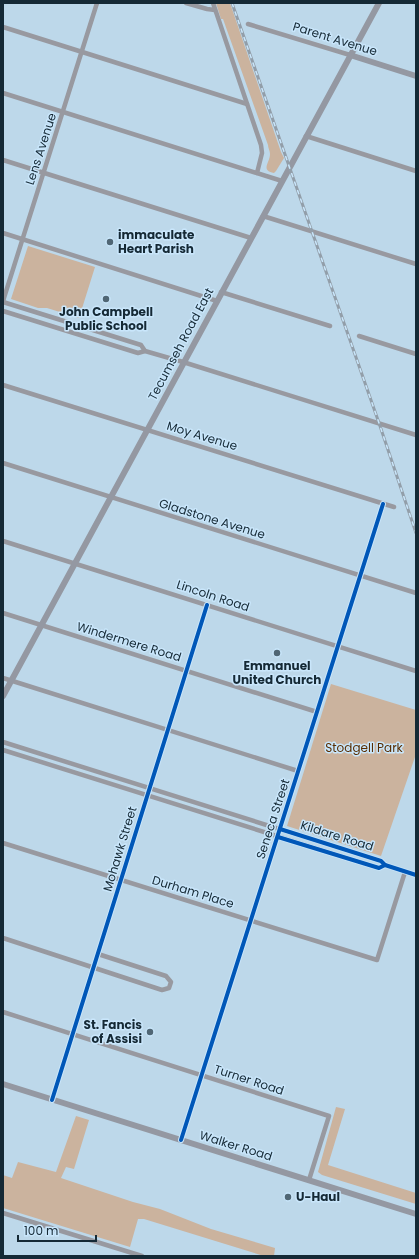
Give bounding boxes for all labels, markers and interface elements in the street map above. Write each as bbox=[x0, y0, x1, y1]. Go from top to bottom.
street label: Parent Avenue bbox=[291, 18, 379, 59]
street label: Lens Avenue bbox=[21, 111, 60, 187]
place label: immaculate Heart Parish bbox=[118, 226, 195, 257]
marker: immaculate Heart Parish bbox=[105, 237, 115, 247]
street label: Tecumseh Road East bbox=[144, 285, 217, 403]
marker: John Campbell Public School bbox=[101, 294, 111, 304]
place label: John Campbell Public School bbox=[59, 303, 153, 334]
street label: Moy Avenue bbox=[165, 417, 240, 454]
street label: Gladstone Avenue bbox=[157, 494, 267, 543]
street label: Lincoln Road bbox=[174, 576, 252, 615]
street label: Windermere Road bbox=[75, 618, 184, 666]
marker: Emmanuel United Church bbox=[272, 648, 282, 658]
place label: Emmanuel United Church bbox=[233, 657, 321, 688]
park label: Stodgell Park bbox=[325, 739, 404, 756]
street label: Seneca Street bbox=[252, 777, 293, 861]
street label: Mohawk Street bbox=[99, 804, 141, 893]
street label: Kildare Road bbox=[298, 816, 376, 855]
street label: Durham Place bbox=[150, 871, 236, 912]
place label: St. Fancis of Assisi bbox=[84, 1016, 142, 1047]
marker: St. Fancis of Assisi bbox=[145, 1027, 155, 1037]
street label: Turner Road bbox=[212, 1060, 286, 1099]
street label: Walker Road bbox=[198, 1126, 275, 1165]
place label: U-Haul bbox=[296, 1188, 340, 1205]
marker: U-Haul bbox=[283, 1192, 293, 1202]
scale bar bbox=[18, 1217, 96, 1243]
text: 100 m bbox=[24, 1222, 58, 1239]

